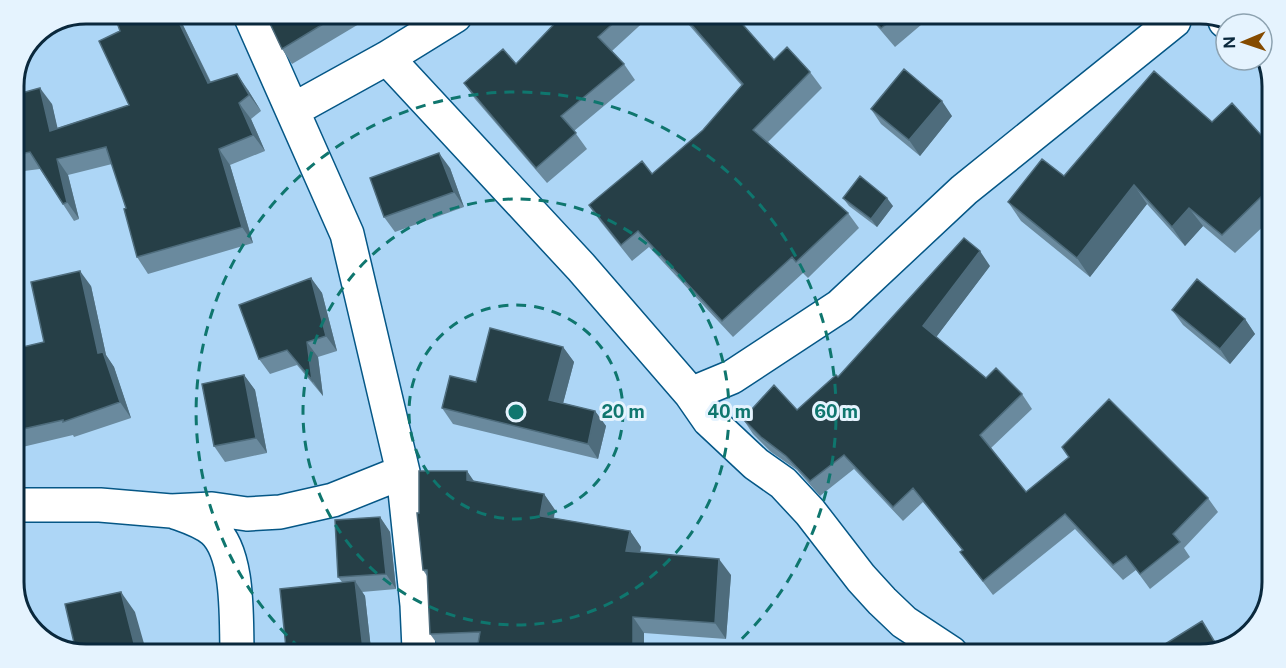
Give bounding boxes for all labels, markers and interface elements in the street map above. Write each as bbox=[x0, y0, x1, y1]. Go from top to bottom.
north arrow bbox=[1214, 12, 1274, 72]
text: N bbox=[1220, 36, 1239, 49]
text: 20 m bbox=[601, 401, 645, 422]
text: 40 m bbox=[707, 401, 751, 422]
text: 60 m bbox=[814, 401, 858, 422]
centre of rings bbox=[506, 402, 526, 422]

